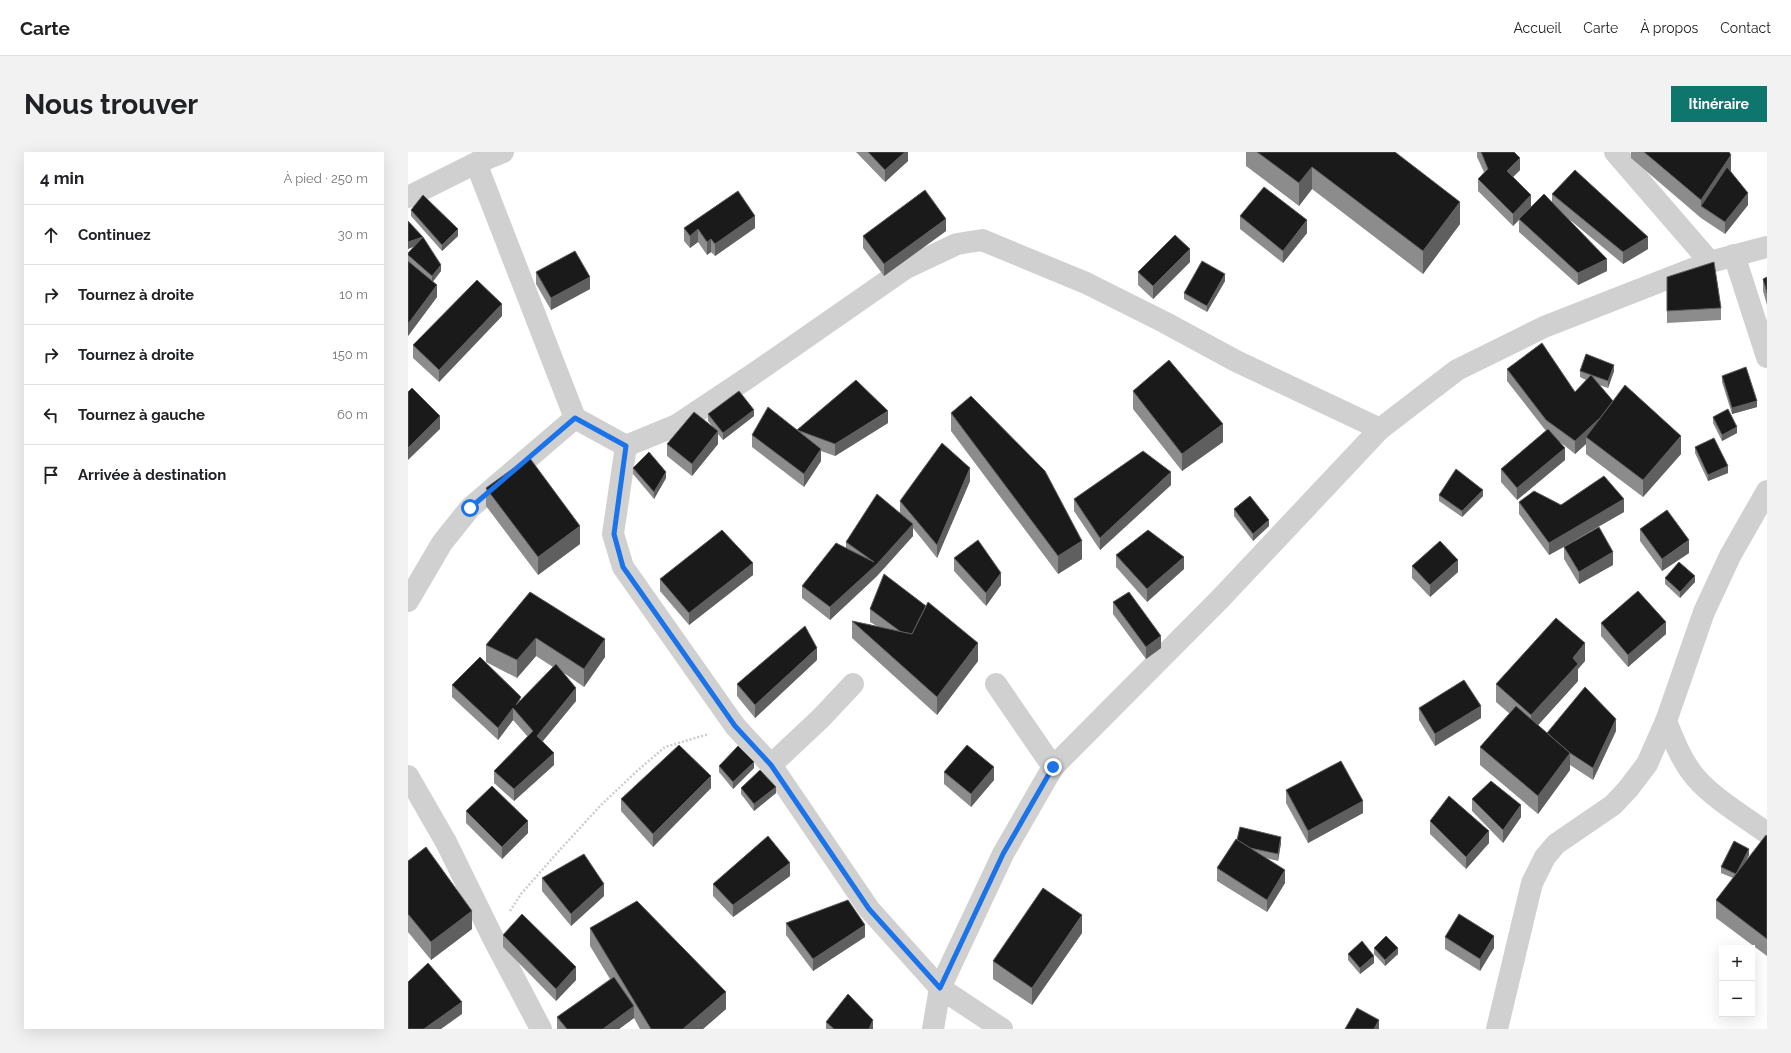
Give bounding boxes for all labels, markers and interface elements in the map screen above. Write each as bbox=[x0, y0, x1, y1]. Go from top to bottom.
text: Carte bbox=[20, 17, 70, 39]
text: Accueil bbox=[1513, 20, 1561, 36]
text: Carte bbox=[1583, 20, 1618, 36]
text: À propos bbox=[1640, 20, 1698, 36]
text: Contact bbox=[1720, 20, 1771, 36]
button: Itinéraire bbox=[1671, 86, 1767, 122]
text: Nous trouver bbox=[24, 88, 198, 121]
text: 4 min bbox=[40, 168, 84, 188]
text: À pied · 250 m bbox=[284, 171, 368, 186]
icon: ahead bbox=[40, 224, 62, 246]
text: Continuez bbox=[78, 226, 151, 244]
text: 30 m bbox=[338, 227, 368, 242]
icon: right bbox=[40, 284, 62, 306]
text: Tournez à droite bbox=[78, 286, 194, 304]
text: 10 m bbox=[339, 287, 368, 302]
icon: right bbox=[40, 344, 62, 366]
text: Tournez à droite bbox=[78, 346, 194, 364]
text: 150 m bbox=[332, 347, 368, 362]
icon: left bbox=[40, 404, 62, 426]
text: Tournez à gauche bbox=[78, 406, 205, 424]
text: 60 m bbox=[337, 407, 368, 422]
icon: arrive bbox=[40, 464, 62, 486]
text: Arrivée à destination bbox=[78, 466, 226, 484]
route start bbox=[461, 499, 479, 517]
route end bbox=[1044, 758, 1062, 776]
map controls bbox=[1719, 945, 1755, 1017]
button: + bbox=[1719, 945, 1755, 981]
button: − bbox=[1719, 981, 1755, 1017]

